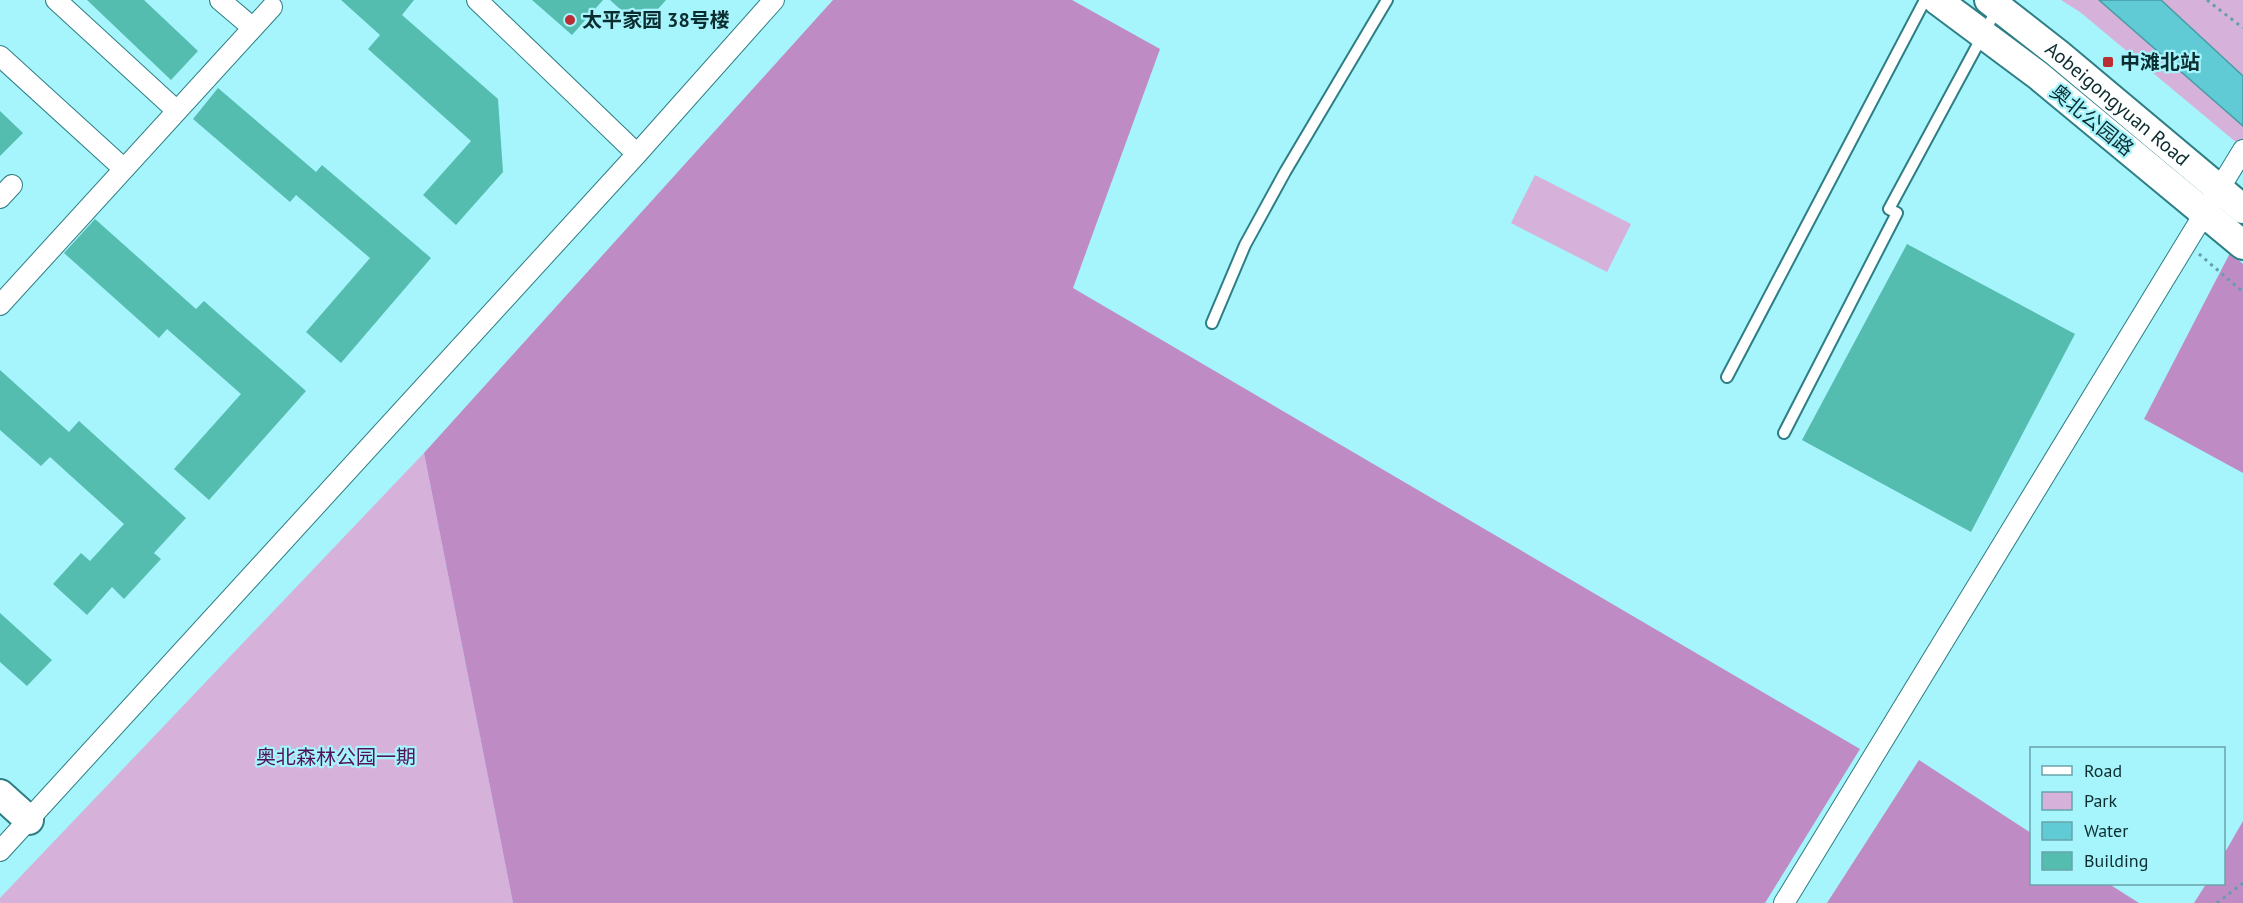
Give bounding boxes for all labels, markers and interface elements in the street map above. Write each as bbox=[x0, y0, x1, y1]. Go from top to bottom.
place label: 太平家园 38号楼 bbox=[582, 7, 730, 33]
marker: 太平家园 38号楼 bbox=[563, 13, 577, 27]
street label: Aobeigongyuan Road bbox=[2040, 36, 2195, 172]
place label: 中滩北站 bbox=[2120, 49, 2200, 75]
marker: 中滩北站 bbox=[2101, 55, 2115, 69]
street label: 奥北公园路 bbox=[2045, 78, 2139, 162]
park label: 奥北森林公园一期 bbox=[256, 744, 416, 770]
legend bbox=[2030, 747, 2225, 885]
text: Road bbox=[2084, 759, 2122, 782]
text: Park bbox=[2084, 789, 2117, 812]
text: Water bbox=[2084, 819, 2128, 842]
text: Building bbox=[2084, 849, 2148, 872]

